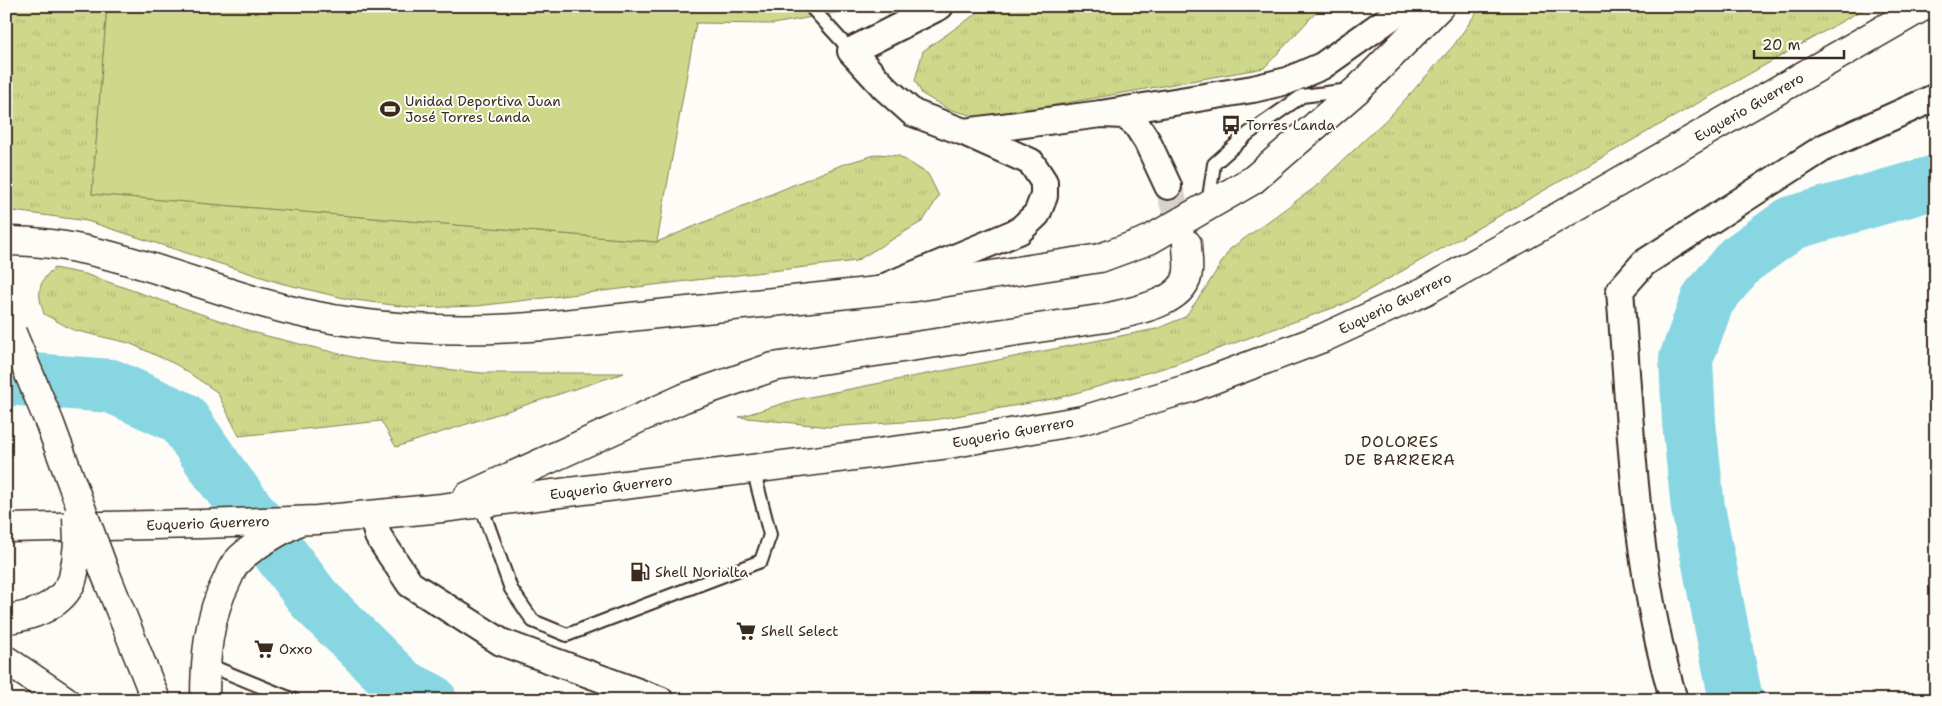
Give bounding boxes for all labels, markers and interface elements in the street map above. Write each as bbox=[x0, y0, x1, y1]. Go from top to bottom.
scale bar bbox=[1754, 28, 1844, 60]
text: 20 m bbox=[1762, 35, 1801, 55]
street label: Euquerio Guerrero bbox=[1691, 68, 1807, 146]
place label: Unidad Deportiva Juan José Torres Landa bbox=[405, 92, 561, 126]
sports icon: Unidad Deportiva Juan José Torres Landa bbox=[379, 98, 401, 120]
bus stop icon: Torres Landa bbox=[1220, 114, 1242, 136]
place label: Torres Landa bbox=[1246, 116, 1335, 134]
street label: Euquerio Guerrero bbox=[1336, 268, 1454, 338]
street label: Euquerio Guerrero bbox=[951, 412, 1075, 452]
district label: DOLORES DE BARRERA bbox=[1344, 431, 1456, 470]
street label: Euquerio Guerrero bbox=[549, 471, 673, 503]
street label: Euquerio Guerrero bbox=[146, 512, 270, 534]
fuel station icon: Shell Norialta bbox=[629, 561, 651, 583]
place label: Shell Norialta bbox=[655, 563, 748, 581]
supermarket icon: Shell Select bbox=[735, 620, 757, 642]
place label: Shell Select bbox=[761, 622, 838, 640]
supermarket icon: Oxxo bbox=[253, 638, 275, 660]
place label: Oxxo bbox=[279, 640, 312, 658]

